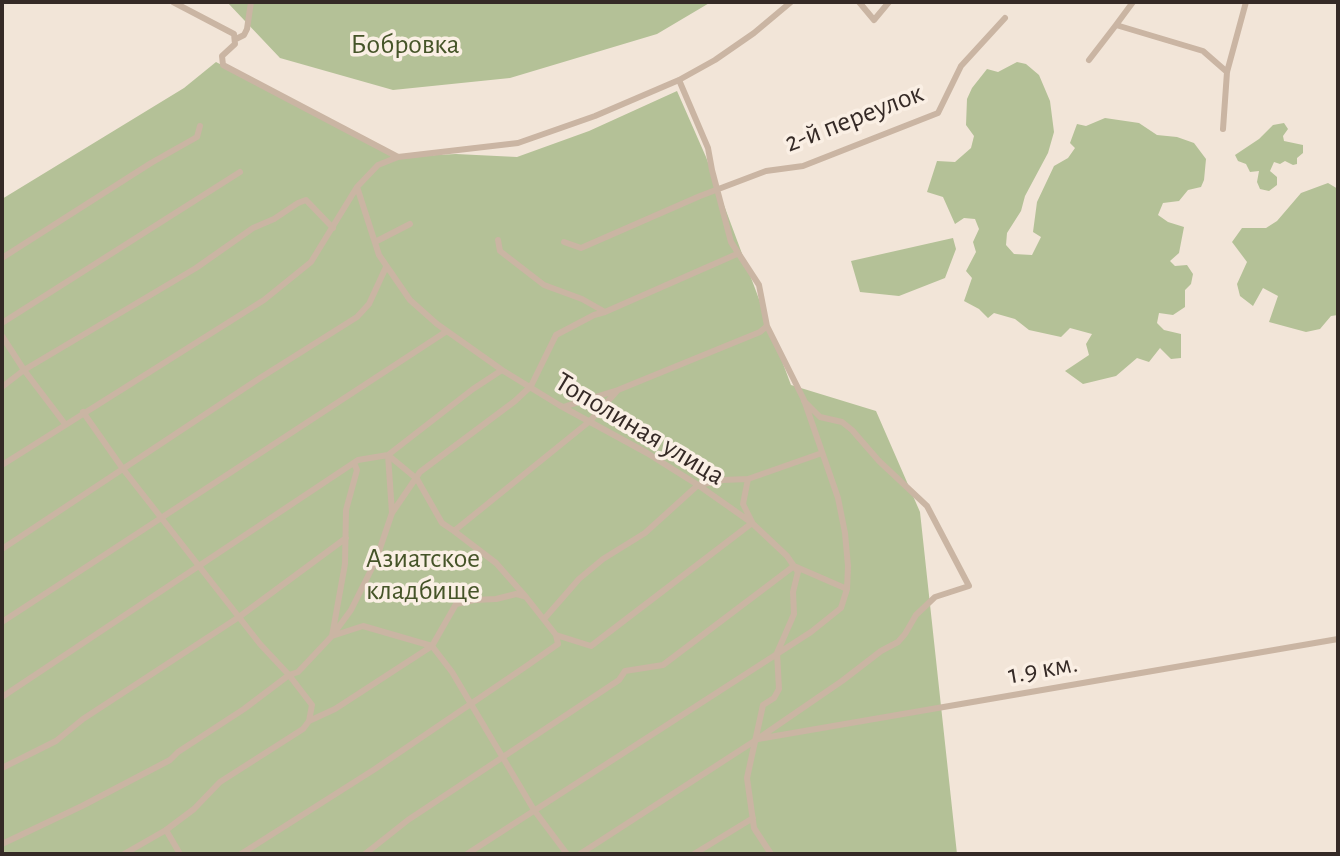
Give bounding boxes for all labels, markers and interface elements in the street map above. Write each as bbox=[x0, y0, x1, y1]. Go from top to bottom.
park label: Бобровка bbox=[351, 28, 459, 62]
street label: 2-й переулок bbox=[780, 76, 928, 160]
street label: Тополиная улица bbox=[549, 365, 731, 493]
park label: Азиатское кладбище bbox=[366, 542, 480, 608]
street label: 1.9 км. bbox=[1005, 646, 1081, 692]

